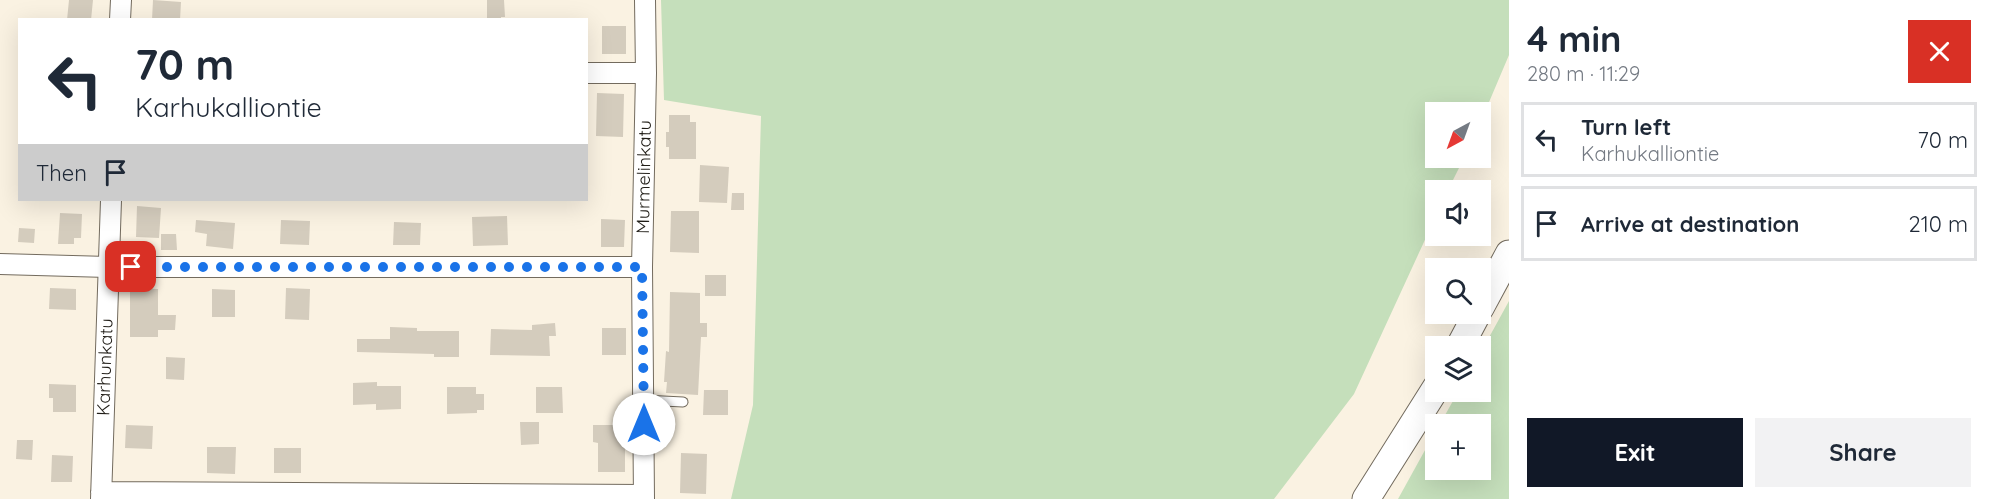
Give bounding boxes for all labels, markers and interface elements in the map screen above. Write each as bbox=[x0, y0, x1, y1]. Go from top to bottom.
text: 4 min bbox=[1527, 16, 1621, 61]
button: close bbox=[1908, 20, 1971, 83]
text: 70 m bbox=[135, 38, 234, 91]
icon: left bbox=[36, 42, 114, 120]
text: 280 m · 11:29 bbox=[1527, 61, 1640, 86]
text: Karhukalliontie bbox=[135, 90, 322, 124]
north arrow bbox=[1425, 102, 1491, 168]
map controls bbox=[1425, 102, 1491, 480]
text: Turn left bbox=[1581, 113, 1671, 141]
street label: Murmelinkatu bbox=[631, 120, 656, 234]
icon: left bbox=[1530, 123, 1563, 156]
text: 70 m bbox=[1918, 126, 1968, 154]
text: Karhukalliontie bbox=[1581, 141, 1719, 166]
icon: arrive bbox=[99, 156, 132, 189]
text: Then bbox=[36, 159, 87, 187]
button: sound bbox=[1425, 180, 1491, 246]
icon: arrive bbox=[1530, 207, 1563, 240]
text: Arrive at destination bbox=[1581, 210, 1799, 238]
text: 210 m bbox=[1909, 210, 1968, 238]
pin bbox=[105, 241, 156, 292]
icon: arrive bbox=[114, 250, 147, 283]
button: search bbox=[1425, 258, 1491, 324]
street label: Karhunkatu bbox=[91, 318, 118, 416]
button: layers bbox=[1425, 336, 1491, 402]
position arrow bbox=[612, 392, 676, 456]
button: + bbox=[1425, 414, 1491, 480]
button: Exit bbox=[1527, 418, 1743, 487]
button: Share bbox=[1755, 418, 1971, 487]

